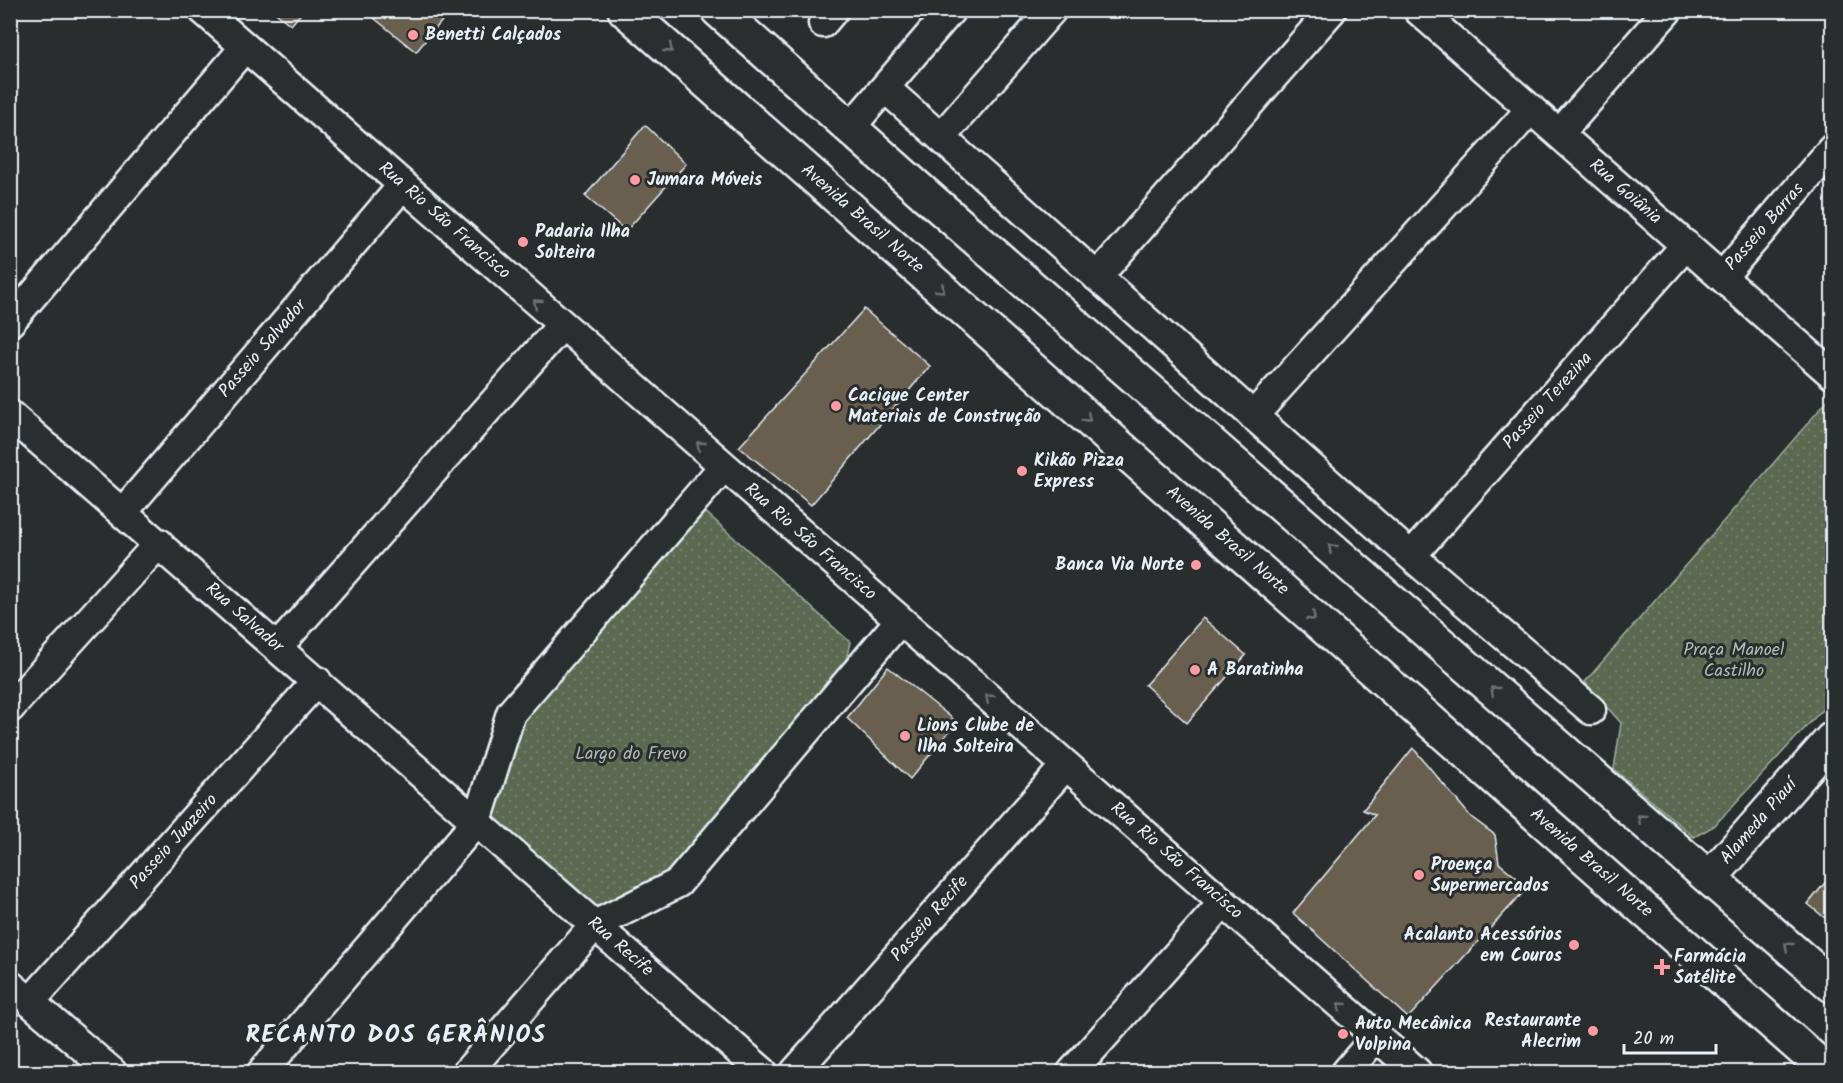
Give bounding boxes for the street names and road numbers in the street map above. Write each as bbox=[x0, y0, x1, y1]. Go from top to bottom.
street label: Rua Goiânia bbox=[1582, 152, 1668, 232]
street label: Rua Rio São Francisco bbox=[371, 155, 517, 287]
street label: Avenida Brasil Norte bbox=[794, 157, 930, 281]
street label: Passeio Barras bbox=[1718, 176, 1812, 278]
street label: Passeio Salvador bbox=[212, 292, 315, 405]
street label: Passeio Terezina bbox=[1496, 345, 1600, 457]
street label: Rua Rio São Francisco bbox=[737, 476, 883, 608]
street label: Avenida Brasil Norte bbox=[1159, 479, 1295, 603]
street label: Rua Salvador bbox=[198, 575, 291, 661]
street label: Alameda Piauí bbox=[1713, 770, 1807, 872]
street label: Passeio Juazeiro bbox=[123, 787, 225, 897]
street label: Rua Rio São Francisco bbox=[1103, 795, 1249, 927]
street label: Avenida Brasil Norte bbox=[1523, 801, 1659, 925]
street label: Passeio Recife bbox=[884, 869, 976, 969]
street label: Rua Recife bbox=[580, 910, 660, 984]

